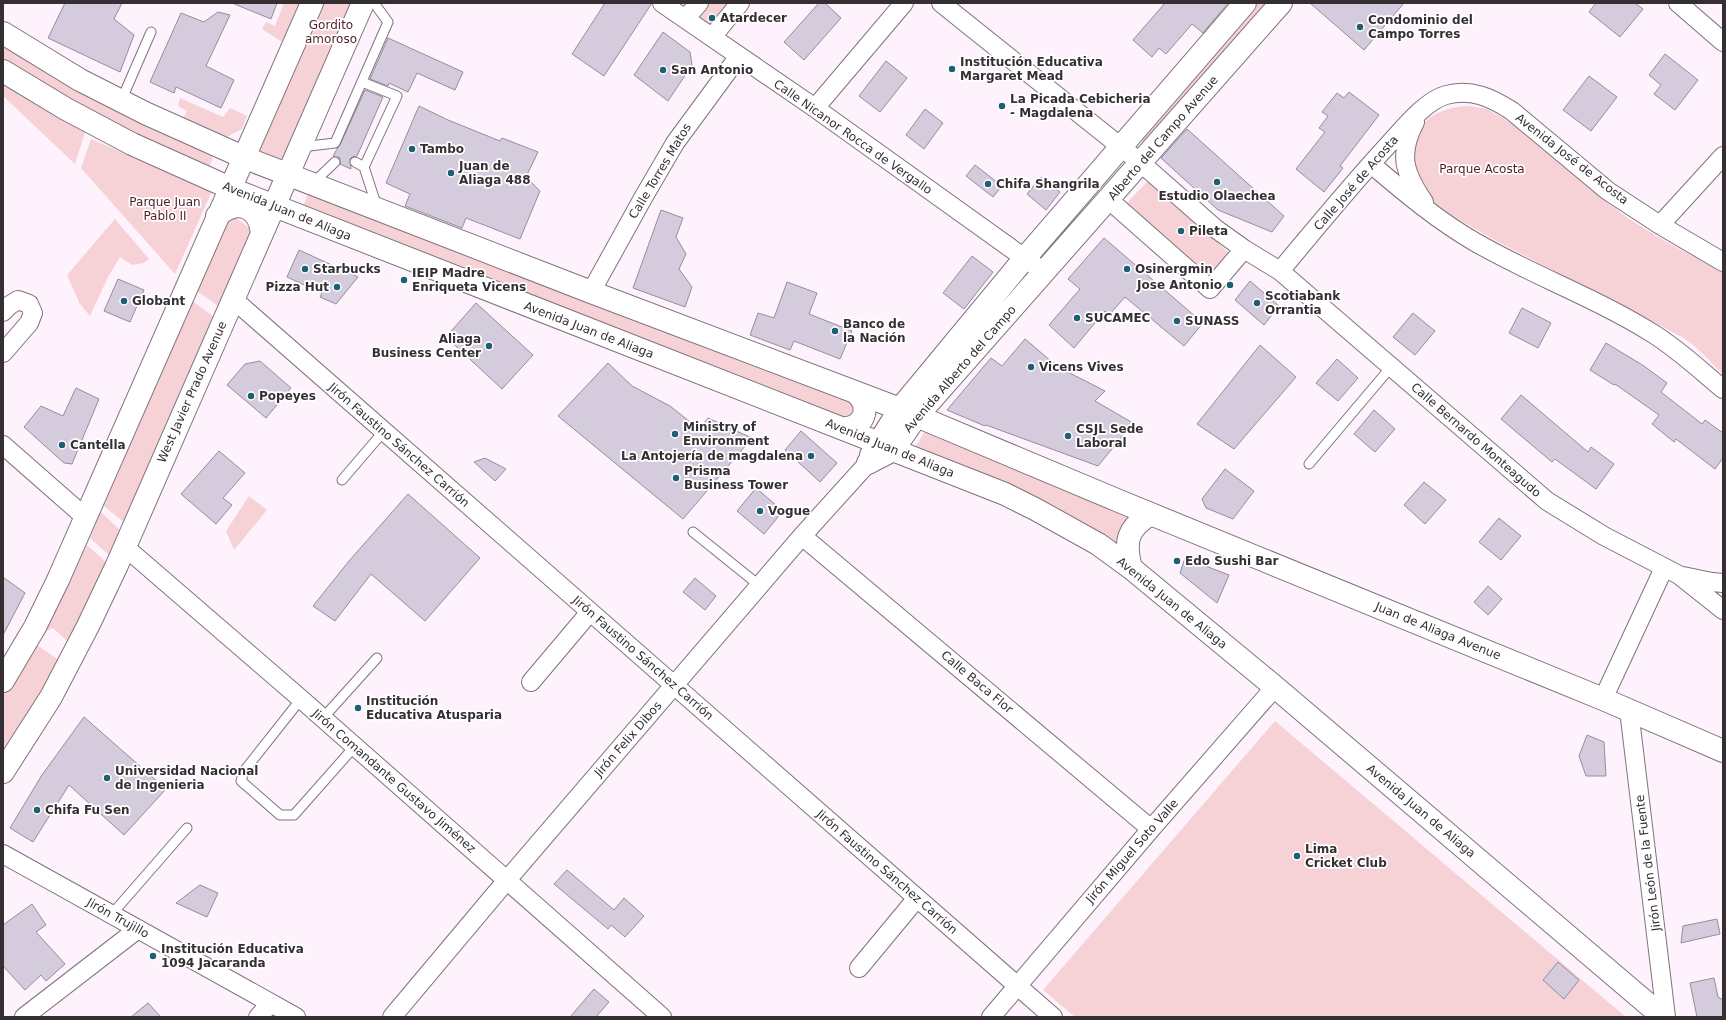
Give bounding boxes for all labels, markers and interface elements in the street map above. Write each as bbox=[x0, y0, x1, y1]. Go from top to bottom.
place label: Atardecer bbox=[720, 11, 787, 25]
marker: Atardecer bbox=[707, 13, 717, 23]
place label: Condominio del Campo Torres bbox=[1368, 13, 1473, 41]
park label: Gordito amoroso bbox=[305, 18, 357, 46]
marker: Condominio del Campo Torres bbox=[1355, 22, 1365, 32]
place label: Institución Educativa Margaret Mead bbox=[960, 55, 1103, 83]
place label: San Antonio bbox=[671, 63, 753, 77]
marker: Institución Educativa Margaret Mead bbox=[947, 64, 957, 74]
marker: San Antonio bbox=[658, 65, 668, 75]
street label: Alberto del Campo Avenue bbox=[1105, 73, 1221, 203]
street label: Calle Nicanor Rocca de Vergallo bbox=[771, 77, 935, 197]
place label: La Picada Cebicheria - Magdalena bbox=[1010, 92, 1150, 120]
marker: La Picada Cebicheria - Magdalena bbox=[997, 101, 1007, 111]
street label: Avenida José de Acosta bbox=[1513, 111, 1631, 207]
street label: Calle Torres Matos bbox=[626, 121, 694, 221]
street label: Calle José de Acosta bbox=[1311, 133, 1401, 233]
place label: Tambo bbox=[420, 142, 464, 156]
marker: Tambo bbox=[407, 144, 417, 154]
place label: Juan de Aliaga 488 bbox=[458, 159, 531, 187]
park label: Parque Acosta bbox=[1439, 162, 1525, 176]
marker: Juan de Aliaga 488 bbox=[446, 168, 456, 178]
place label: Chifa Shangrila bbox=[996, 177, 1100, 191]
marker: Estudio Olaechea bbox=[1212, 177, 1222, 187]
street label: Avenida Juan de Aliaga bbox=[221, 179, 353, 243]
marker: Chifa Shangrila bbox=[983, 179, 993, 189]
place label: Estudio Olaechea bbox=[1158, 189, 1276, 203]
park label: Parque Juan Pablo II bbox=[129, 195, 201, 223]
place label: Pileta bbox=[1189, 224, 1228, 238]
marker: Pileta bbox=[1176, 226, 1186, 236]
place label: Starbucks bbox=[313, 262, 381, 276]
place label: Osinergmin bbox=[1135, 262, 1213, 276]
marker: Starbucks bbox=[300, 264, 310, 274]
marker: Osinergmin bbox=[1122, 264, 1132, 274]
place label: IEIP Madre Enriqueta Vicens bbox=[412, 266, 526, 294]
marker: IEIP Madre Enriqueta Vicens bbox=[399, 275, 409, 285]
place label: Jose Antonio bbox=[1136, 278, 1222, 292]
place label: Pizza Hut bbox=[266, 280, 329, 294]
marker: Jose Antonio bbox=[1225, 280, 1235, 290]
marker: Pizza Hut bbox=[332, 282, 342, 292]
place label: Scotiabank Orrantia bbox=[1265, 289, 1341, 317]
place label: Globant bbox=[132, 294, 185, 308]
marker: Globant bbox=[119, 296, 129, 306]
marker: Scotiabank Orrantia bbox=[1252, 298, 1262, 308]
street label: Avenida Juan de Aliaga bbox=[522, 299, 656, 361]
street label: Avenida Alberto del Campo bbox=[901, 303, 1019, 435]
place label: SUCAMEC bbox=[1085, 311, 1151, 325]
marker: SUCAMEC bbox=[1072, 313, 1082, 323]
place label: SUNASS bbox=[1185, 314, 1239, 328]
marker: SUNASS bbox=[1172, 316, 1182, 326]
place label: Banco de la Nación bbox=[843, 317, 906, 345]
street label: West Javier Prado Avenue bbox=[154, 319, 230, 465]
marker: Banco de la Nación bbox=[830, 326, 840, 336]
place label: Aliaga Business Center bbox=[372, 332, 481, 360]
marker: Aliaga Business Center bbox=[484, 341, 494, 351]
place label: Vicens Vives bbox=[1039, 360, 1124, 374]
marker: Vicens Vives bbox=[1026, 362, 1036, 372]
street label: Jirón Faustino Sánchez Carrión bbox=[325, 379, 472, 510]
street label: Calle Bernardo Monteagudo bbox=[1408, 380, 1544, 500]
place label: Popeyes bbox=[259, 389, 316, 403]
marker: Popeyes bbox=[246, 391, 256, 401]
street label: Avenida Juan de Aliaga bbox=[824, 416, 956, 480]
place label: Ministry of Environment bbox=[683, 420, 770, 448]
place label: CSJL Sede Laboral bbox=[1076, 422, 1143, 450]
marker: Ministry of Environment bbox=[670, 429, 680, 439]
marker: CSJL Sede Laboral bbox=[1063, 431, 1073, 441]
place label: Cantella bbox=[70, 438, 126, 452]
marker: Cantella bbox=[57, 440, 67, 450]
place label: La Antojería de magdalena bbox=[621, 449, 803, 463]
marker: La Antojería de magdalena bbox=[806, 451, 816, 461]
place label: Prisma Business Tower bbox=[684, 464, 788, 492]
marker: Prisma Business Tower bbox=[671, 473, 681, 483]
place label: Vogue bbox=[768, 504, 810, 518]
marker: Vogue bbox=[755, 506, 765, 516]
street label: Avenida Juan de Aliaga bbox=[1114, 554, 1230, 652]
place label: Edo Sushi Bar bbox=[1185, 554, 1279, 568]
marker: Edo Sushi Bar bbox=[1172, 556, 1182, 566]
street label: Jirón Faustino Sánchez Carrión bbox=[569, 592, 716, 723]
street label: Juan de Aliaga Avenue bbox=[1372, 599, 1503, 663]
street label: Calle Baca Flor bbox=[938, 648, 1016, 716]
place label: Institución Educativa Atusparia bbox=[366, 694, 502, 722]
street label: Jirón Felix Dibos bbox=[591, 698, 665, 780]
marker: Institución Educativa Atusparia bbox=[353, 703, 363, 713]
street label: Jirón Comandante Gustavo Jiménez bbox=[309, 706, 479, 856]
street label: Avenida Juan de Aliaga bbox=[1364, 761, 1478, 861]
place label: Universidad Nacional de Ingenieria bbox=[115, 764, 258, 792]
marker: Universidad Nacional de Ingenieria bbox=[102, 773, 112, 783]
street label: Jirón León de la Fuente bbox=[1633, 794, 1663, 933]
street label: Jirón Miguel Soto Valle bbox=[1082, 796, 1181, 907]
place label: Chifa Fu Sen bbox=[45, 803, 130, 817]
marker: Chifa Fu Sen bbox=[32, 805, 42, 815]
street label: Jirón Faustino Sánchez Carrión bbox=[813, 806, 960, 937]
place label: Lima Cricket Club bbox=[1305, 842, 1387, 870]
marker: Lima Cricket Club bbox=[1292, 851, 1302, 861]
street label: Jirón Trujillo bbox=[84, 895, 152, 941]
place label: Institución Educativa 1094 Jacaranda bbox=[161, 942, 304, 970]
marker: Institución Educativa 1094 Jacaranda bbox=[148, 951, 158, 961]

